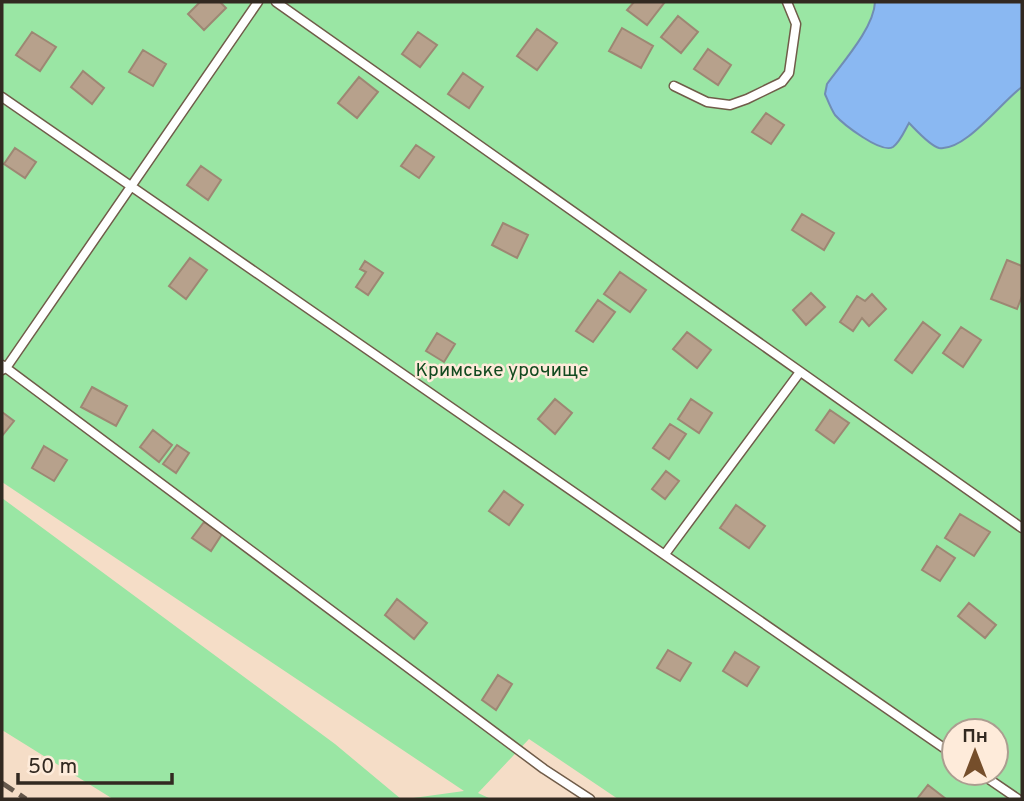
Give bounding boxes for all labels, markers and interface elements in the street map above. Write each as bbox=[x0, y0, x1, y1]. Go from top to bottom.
park label: Кримське урочище bbox=[416, 359, 588, 383]
north arrow bbox=[940, 717, 1010, 787]
text: Пн bbox=[962, 725, 988, 749]
scale bar bbox=[18, 742, 172, 786]
text: 50 m bbox=[28, 754, 77, 781]

